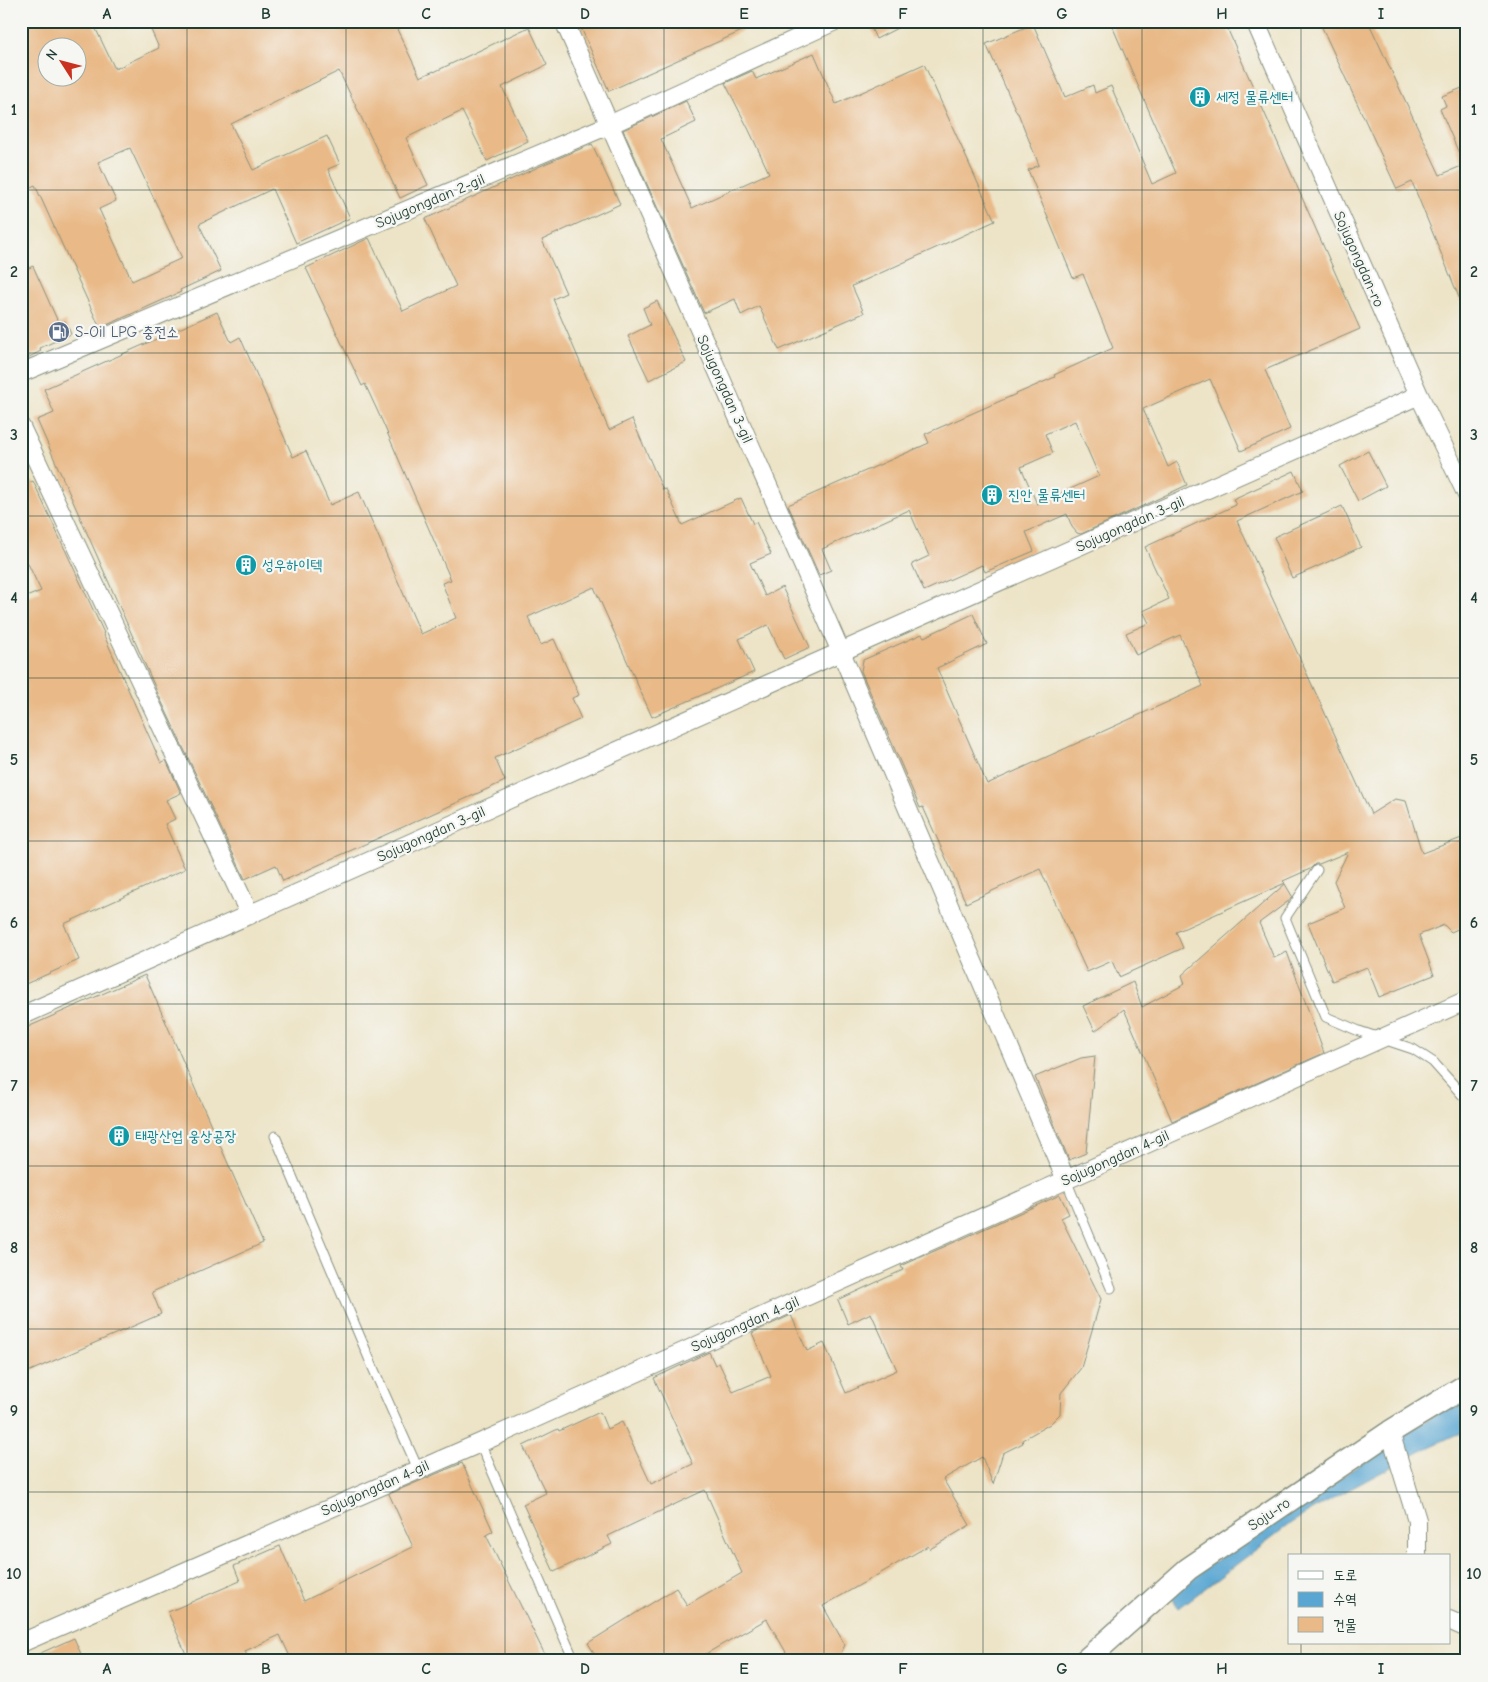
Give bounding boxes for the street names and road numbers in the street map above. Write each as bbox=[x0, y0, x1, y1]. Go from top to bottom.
street label: Sojugongdan 2-gil bbox=[373, 170, 487, 232]
street label: Sojugongdan-ro bbox=[1330, 208, 1388, 310]
street label: Sojugongdan 3-gil bbox=[693, 332, 757, 446]
street label: Sojugongdan 3-gil bbox=[1073, 492, 1187, 556]
street label: Sojugongdan 3-gil bbox=[374, 802, 488, 866]
street label: Sojugongdan 4-gil bbox=[1058, 1126, 1172, 1190]
street label: Sojugongdan 4-gil bbox=[688, 1292, 802, 1356]
street label: Sojugongdan 4-gil bbox=[318, 1456, 432, 1520]
street label: Soju-ro bbox=[1244, 1493, 1294, 1535]

